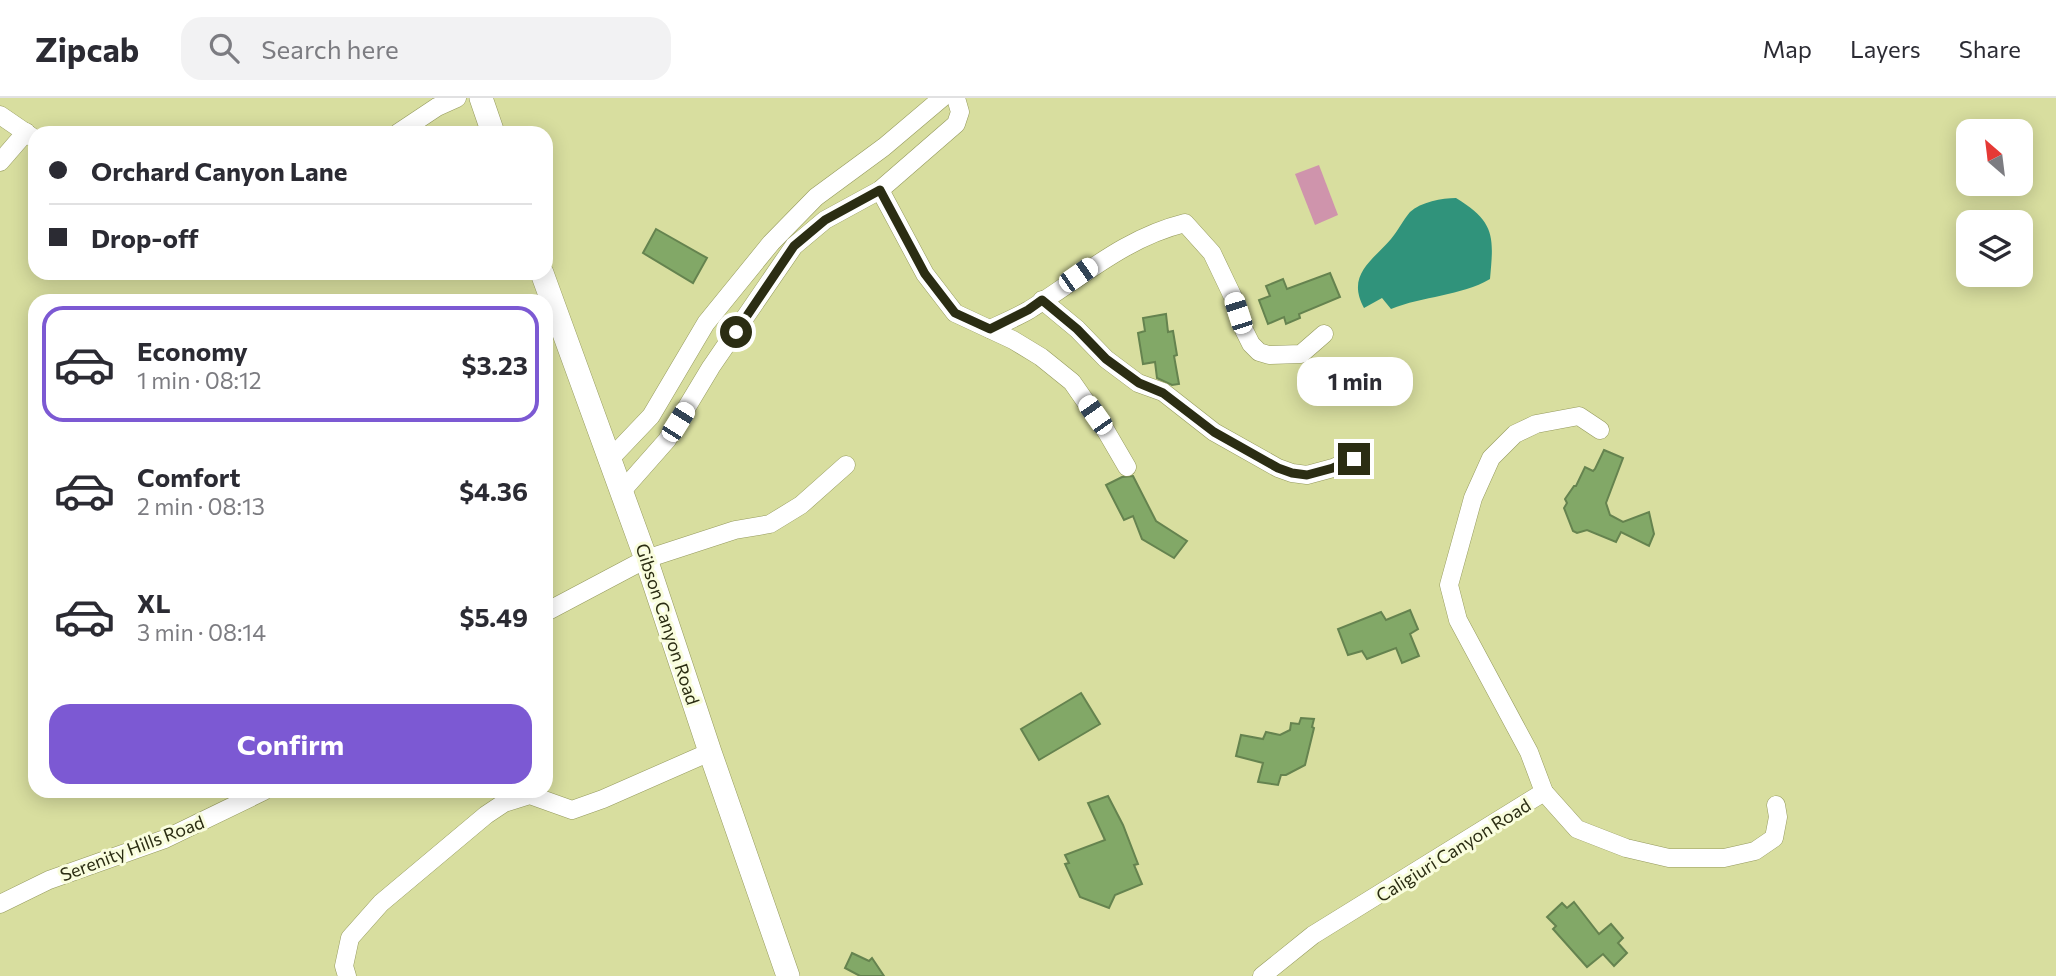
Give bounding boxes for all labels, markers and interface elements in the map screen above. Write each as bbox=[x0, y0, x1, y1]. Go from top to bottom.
search box bbox=[181, 17, 671, 80]
text: Zipcab bbox=[35, 28, 139, 69]
icon: search bbox=[205, 29, 243, 67]
text: Search here bbox=[261, 33, 399, 64]
text: Map bbox=[1763, 34, 1812, 63]
text: Layers bbox=[1850, 34, 1921, 63]
text: Share bbox=[1959, 34, 2021, 63]
north arrow bbox=[1956, 119, 2034, 196]
map controls bbox=[1956, 119, 2033, 287]
text: Orchard Canyon Lane bbox=[91, 155, 347, 186]
button: layers bbox=[1956, 210, 2033, 287]
text: Drop-off bbox=[91, 222, 198, 253]
car bbox=[1055, 254, 1102, 296]
car bbox=[1222, 290, 1255, 336]
route start bbox=[720, 316, 752, 348]
icon: car bbox=[53, 333, 116, 396]
text: Economy bbox=[137, 335, 248, 366]
text: $3.23 bbox=[461, 349, 528, 380]
callout: 1 min bbox=[1296, 358, 1412, 406]
text: 1 min · 08:12 bbox=[137, 366, 262, 394]
text: 1 min bbox=[1328, 367, 1382, 395]
car bbox=[1075, 392, 1116, 438]
car bbox=[658, 399, 699, 445]
route end bbox=[1338, 443, 1370, 475]
icon: car bbox=[53, 459, 116, 522]
text: Comfort bbox=[137, 461, 240, 492]
text: $4.36 bbox=[459, 475, 528, 506]
text: 2 min · 08:13 bbox=[137, 492, 265, 520]
street label: Gibson Canyon Road bbox=[632, 541, 704, 707]
icon: car bbox=[53, 585, 116, 648]
text: XL bbox=[137, 587, 171, 618]
text: $5.49 bbox=[460, 601, 528, 632]
text: 3 min · 08:14 bbox=[137, 618, 266, 646]
button: Confirm bbox=[49, 704, 532, 784]
street label: Caligiuri Canyon Road bbox=[1372, 793, 1534, 907]
street label: Serenity Hills Road bbox=[57, 810, 207, 886]

